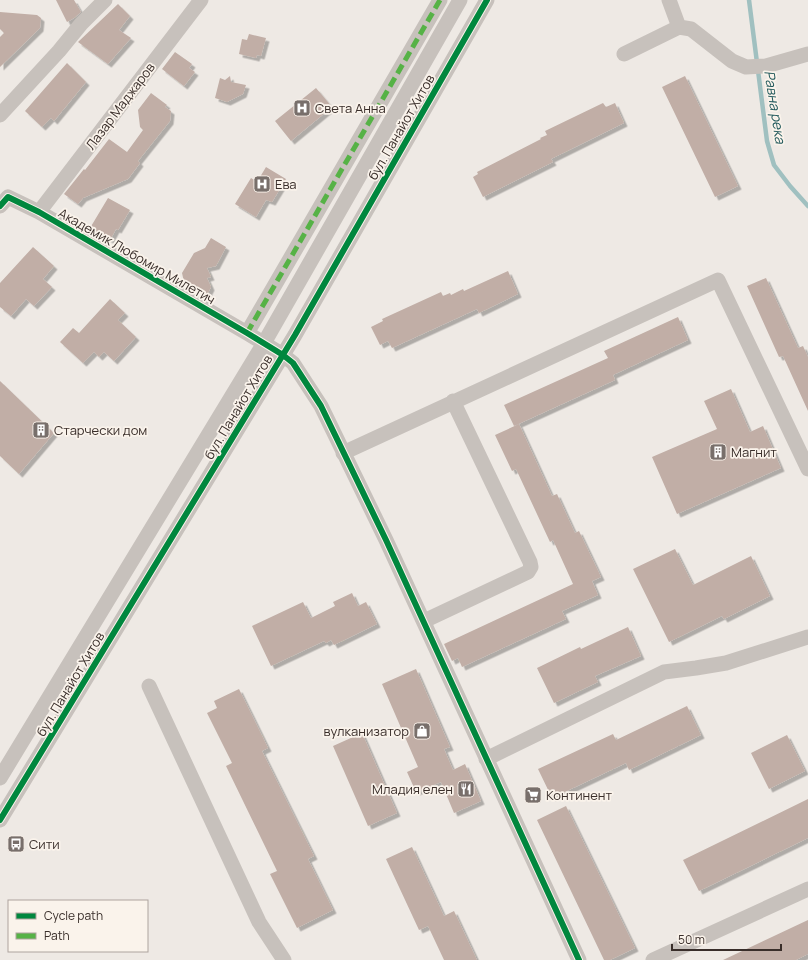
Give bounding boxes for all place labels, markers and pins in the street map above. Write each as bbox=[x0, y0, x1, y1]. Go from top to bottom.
hospital icon: Света Анна bbox=[292, 98, 312, 118]
place label: Света Анна bbox=[315, 99, 386, 117]
hospital icon: Ева bbox=[252, 174, 272, 194]
place label: Ева bbox=[275, 175, 297, 193]
building icon: Старчески дом bbox=[31, 420, 51, 440]
place label: Старчески дом bbox=[54, 421, 147, 439]
building icon: Магнит bbox=[708, 442, 728, 462]
place label: Магнит bbox=[731, 443, 777, 461]
shop icon: вулканизатор bbox=[412, 721, 432, 741]
place label: вулканизатор bbox=[324, 722, 409, 740]
restaurant icon: Младия елен bbox=[456, 779, 476, 799]
place label: Младия елен bbox=[372, 780, 453, 798]
supermarket icon: Континент bbox=[523, 785, 543, 805]
place label: Континент bbox=[546, 786, 613, 804]
bus stop icon: Сити bbox=[6, 834, 26, 854]
place label: Сити bbox=[29, 835, 60, 853]

